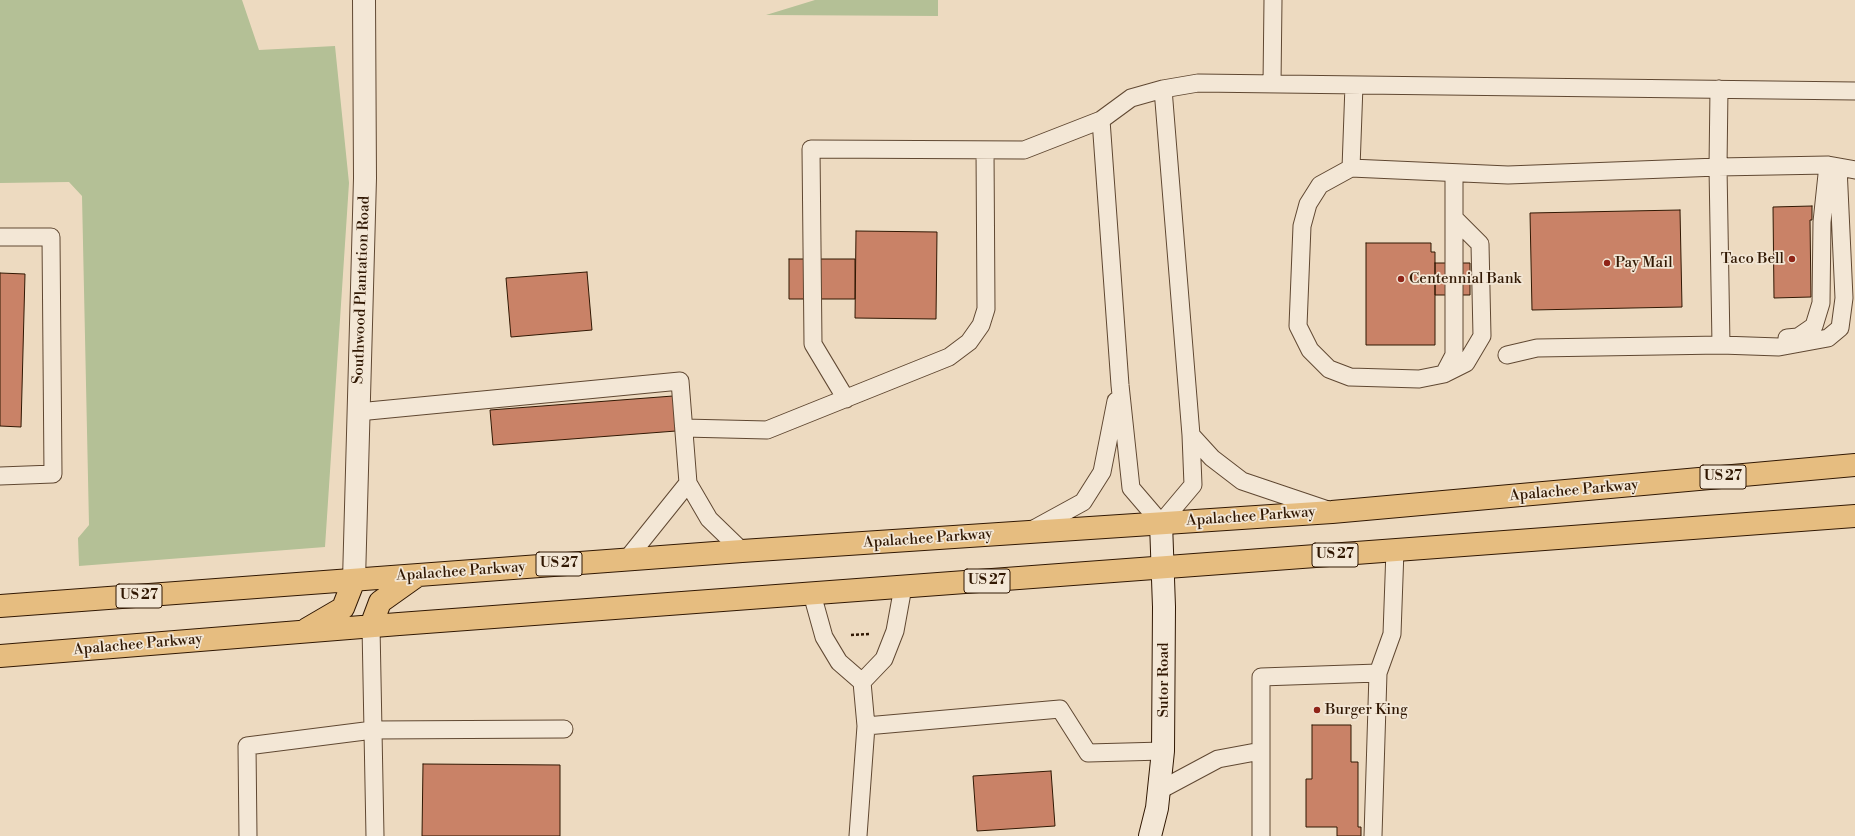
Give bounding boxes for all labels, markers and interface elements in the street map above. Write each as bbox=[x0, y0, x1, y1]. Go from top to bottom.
street label: Southwood Plantation Road bbox=[350, 196, 374, 384]
place label: Taco Bell bbox=[1721, 250, 1784, 268]
place label: Pay Mail bbox=[1615, 254, 1673, 272]
marker: Taco Bell bbox=[1787, 254, 1797, 264]
marker: Pay Mail bbox=[1602, 258, 1612, 268]
place label: Centennial Bank bbox=[1409, 270, 1521, 288]
marker: Centennial Bank bbox=[1396, 274, 1406, 284]
road number: US 27 bbox=[1700, 465, 1746, 489]
street label: Apalachee Parkway bbox=[1509, 476, 1639, 506]
street label: Apalachee Parkway bbox=[1186, 504, 1316, 530]
street label: Apalachee Parkway bbox=[863, 526, 993, 552]
road number: US 27 bbox=[1312, 543, 1358, 567]
road number: US 27 bbox=[536, 552, 582, 576]
street label: Apalachee Parkway bbox=[396, 559, 526, 585]
road number: US 27 bbox=[964, 569, 1010, 593]
road number: US 27 bbox=[116, 584, 162, 608]
street label: Apalachee Parkway bbox=[73, 630, 203, 660]
street label: Sutor Road bbox=[1155, 642, 1173, 718]
place label: Burger King bbox=[1325, 701, 1408, 719]
marker: Burger King bbox=[1312, 705, 1322, 715]

